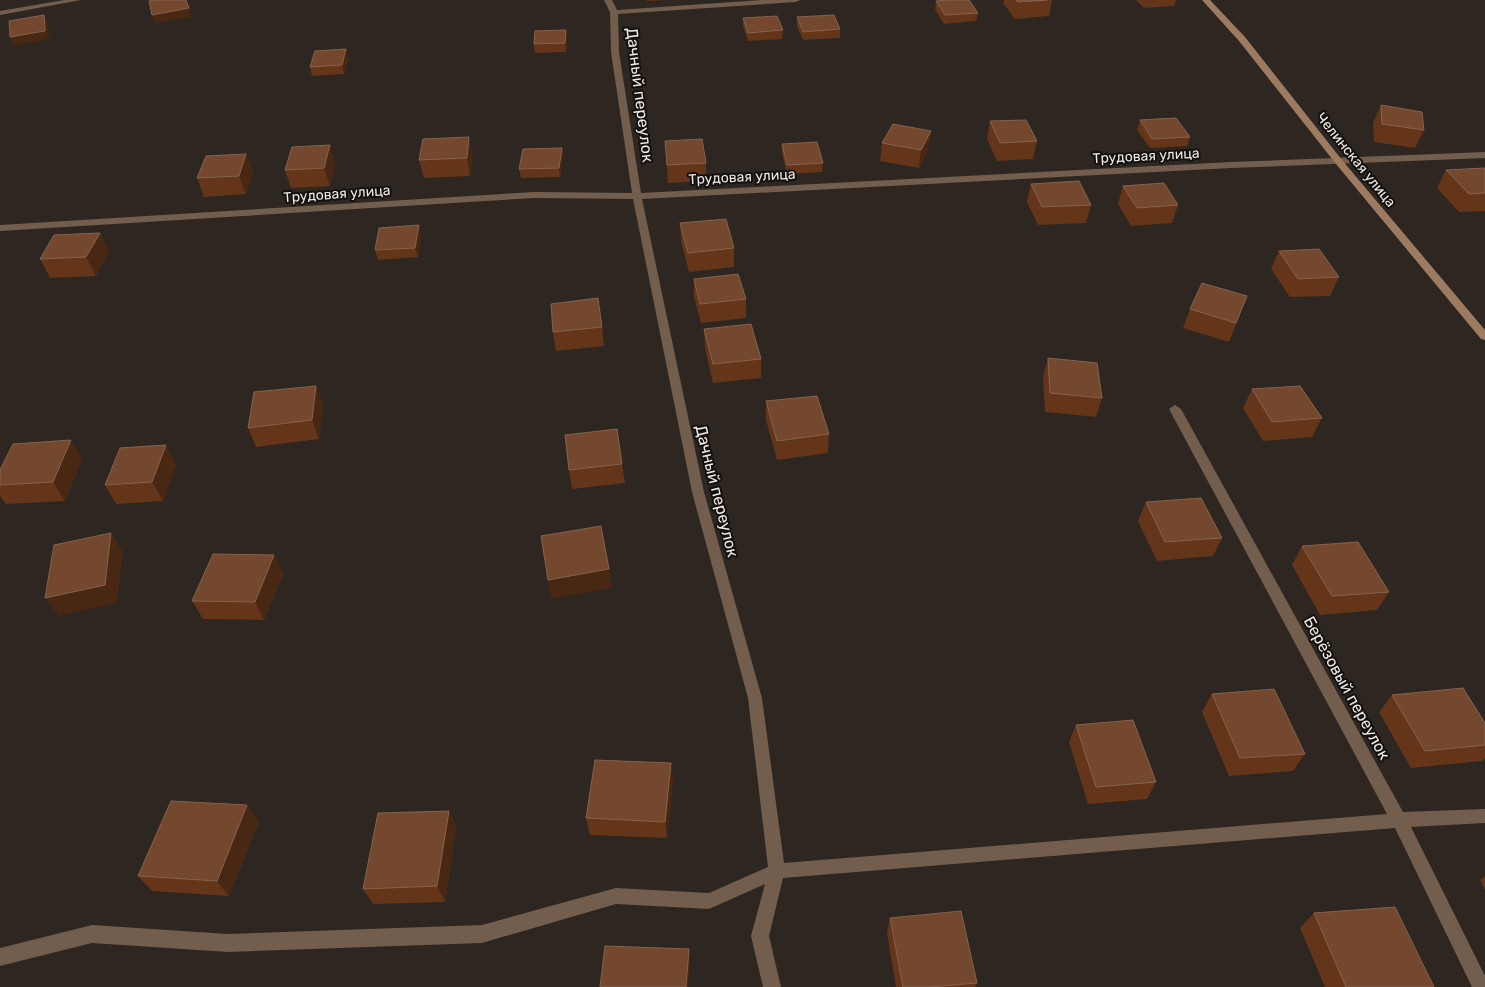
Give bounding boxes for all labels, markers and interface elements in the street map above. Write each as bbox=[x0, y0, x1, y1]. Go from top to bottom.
street label: Дачный переулок bbox=[622, 27, 658, 164]
street label: Челинская улица bbox=[1313, 109, 1399, 211]
street label: Трудовая улица bbox=[1092, 145, 1200, 167]
street label: Трудовая улица bbox=[688, 166, 796, 188]
street label: Трудовая улица bbox=[283, 182, 391, 206]
street label: Дачный переулок bbox=[691, 423, 743, 559]
street label: Берёзовый переулок bbox=[1300, 613, 1395, 763]

